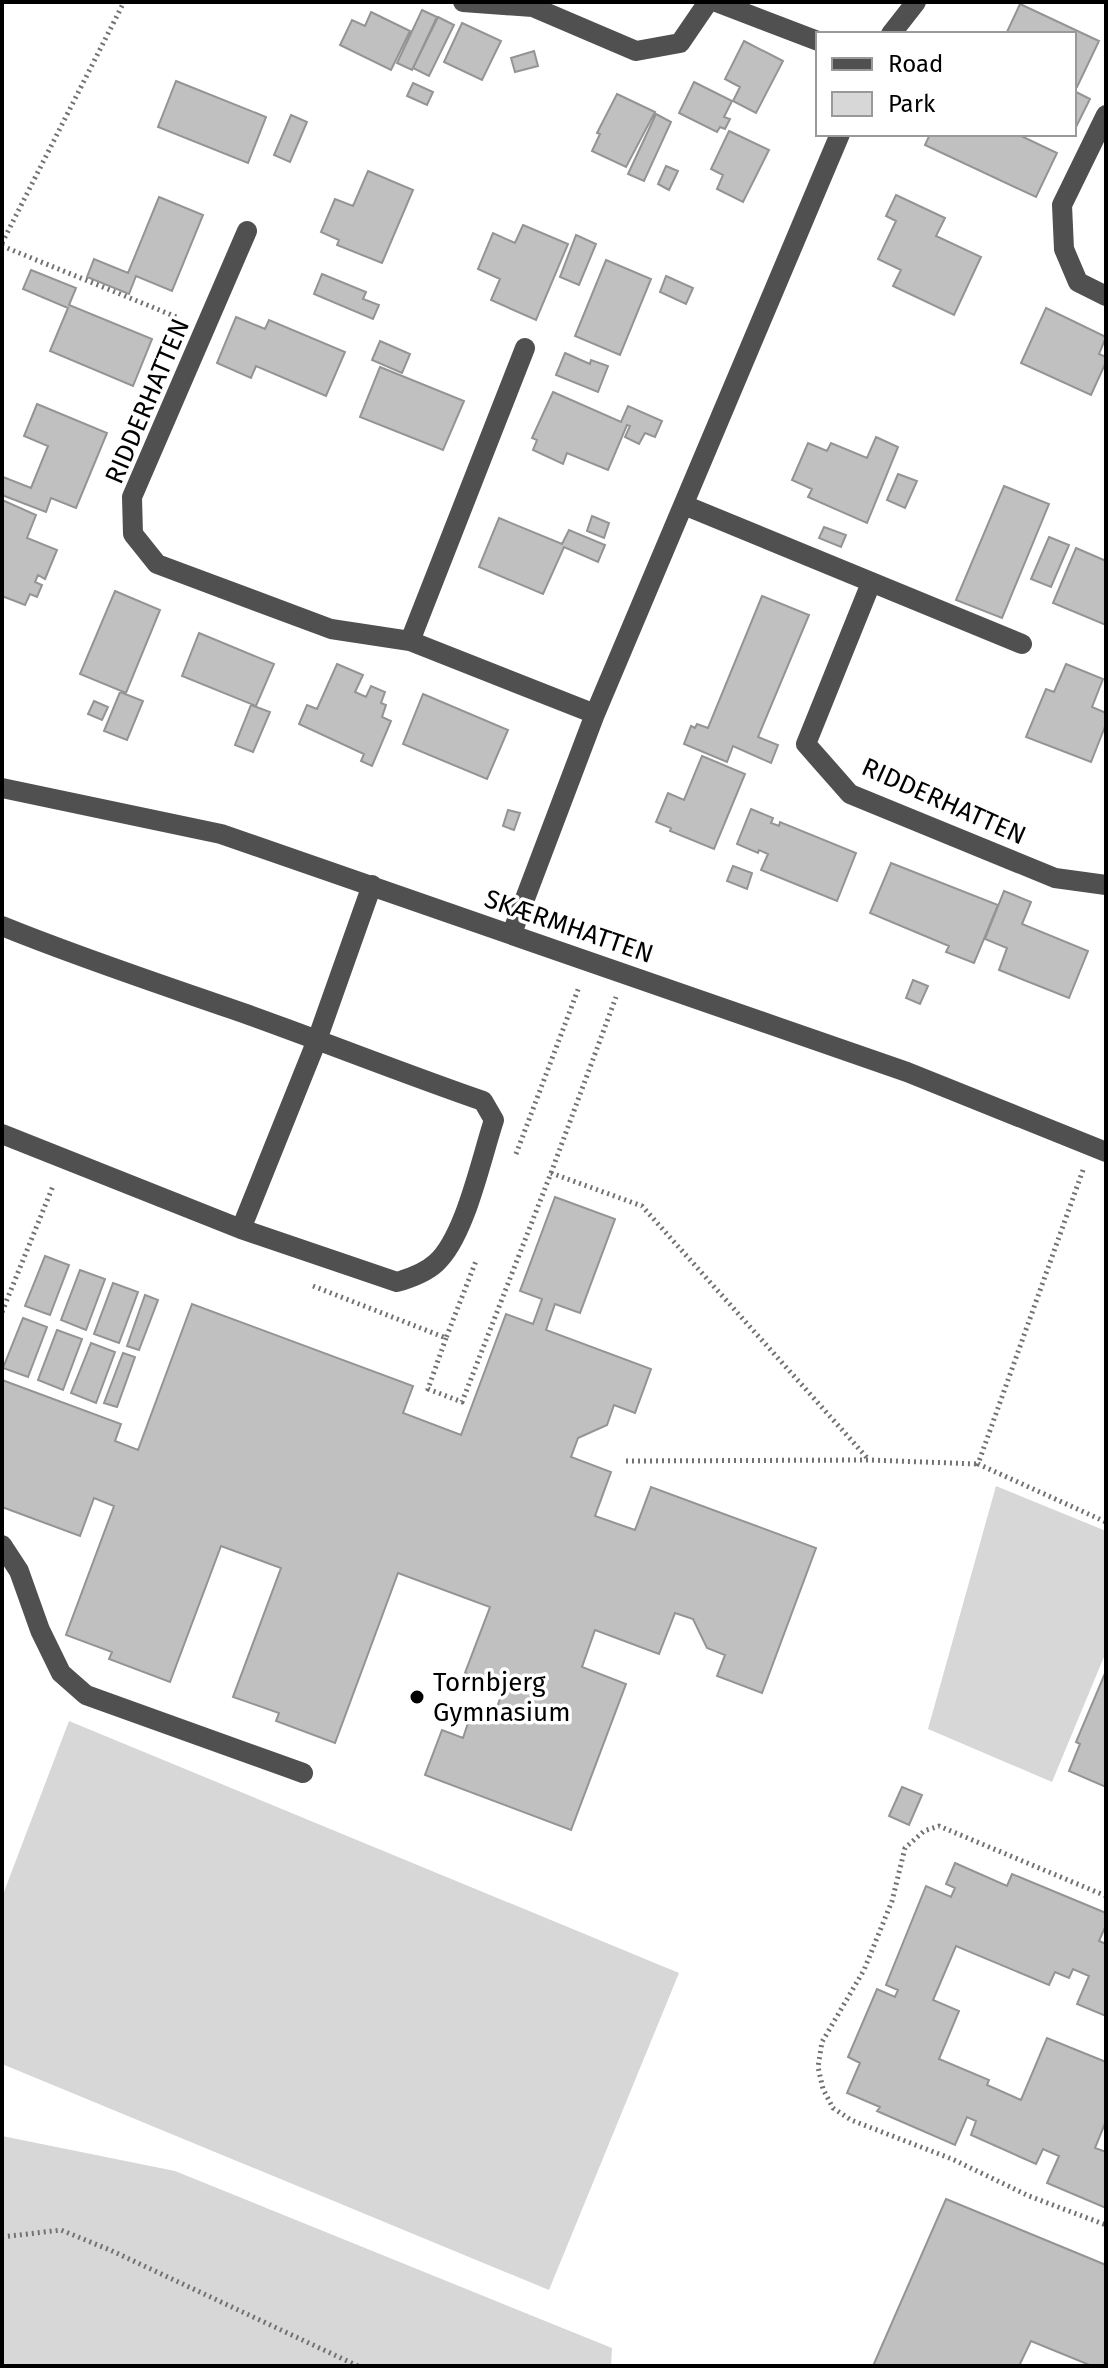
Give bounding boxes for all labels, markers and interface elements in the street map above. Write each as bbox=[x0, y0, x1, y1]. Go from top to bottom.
legend bbox=[816, 32, 1076, 136]
text: Road bbox=[888, 50, 943, 78]
text: Park bbox=[888, 90, 936, 118]
street label: RIDDERHATTEN bbox=[99, 314, 196, 488]
street label: RIDDERHATTEN bbox=[857, 751, 1031, 851]
street label: SKÆRMHATTEN bbox=[480, 883, 657, 970]
place label: Tornbjerg Gymnasium bbox=[433, 1667, 571, 1728]
marker: Tornbjerg Gymnasium bbox=[408, 1688, 426, 1706]

